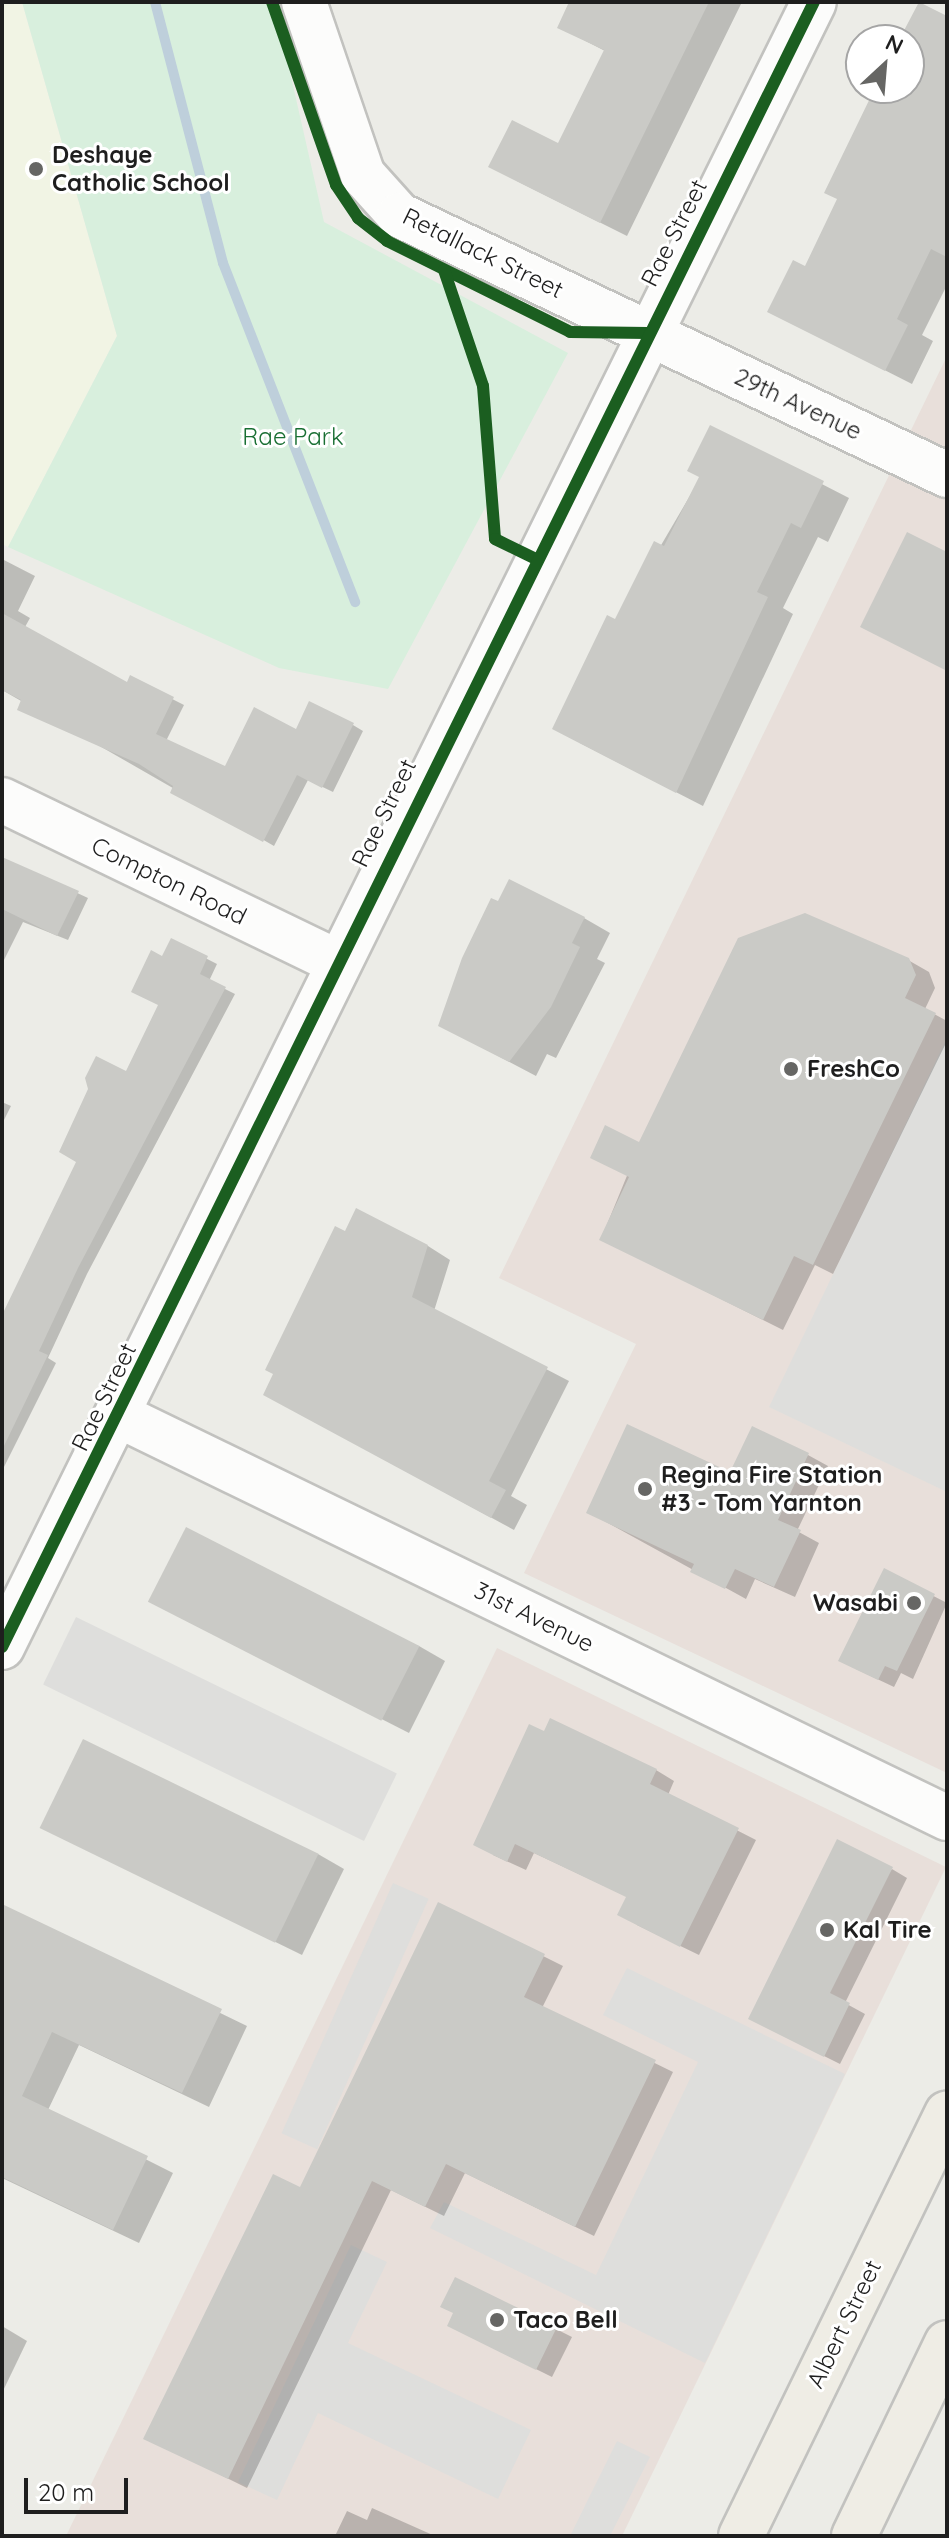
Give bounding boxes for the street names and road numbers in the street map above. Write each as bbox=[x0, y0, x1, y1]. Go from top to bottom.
street label: Rae Street bbox=[635, 175, 713, 291]
street label: Retallack Street bbox=[398, 202, 568, 304]
street label: 29th Avenue bbox=[730, 362, 866, 446]
street label: Rae Street bbox=[346, 754, 422, 872]
street label: Compton Road bbox=[87, 831, 251, 931]
street label: Rae Street bbox=[66, 1338, 142, 1456]
street label: 31st Avenue bbox=[469, 1576, 599, 1658]
street label: Albert Street bbox=[801, 2255, 887, 2393]

